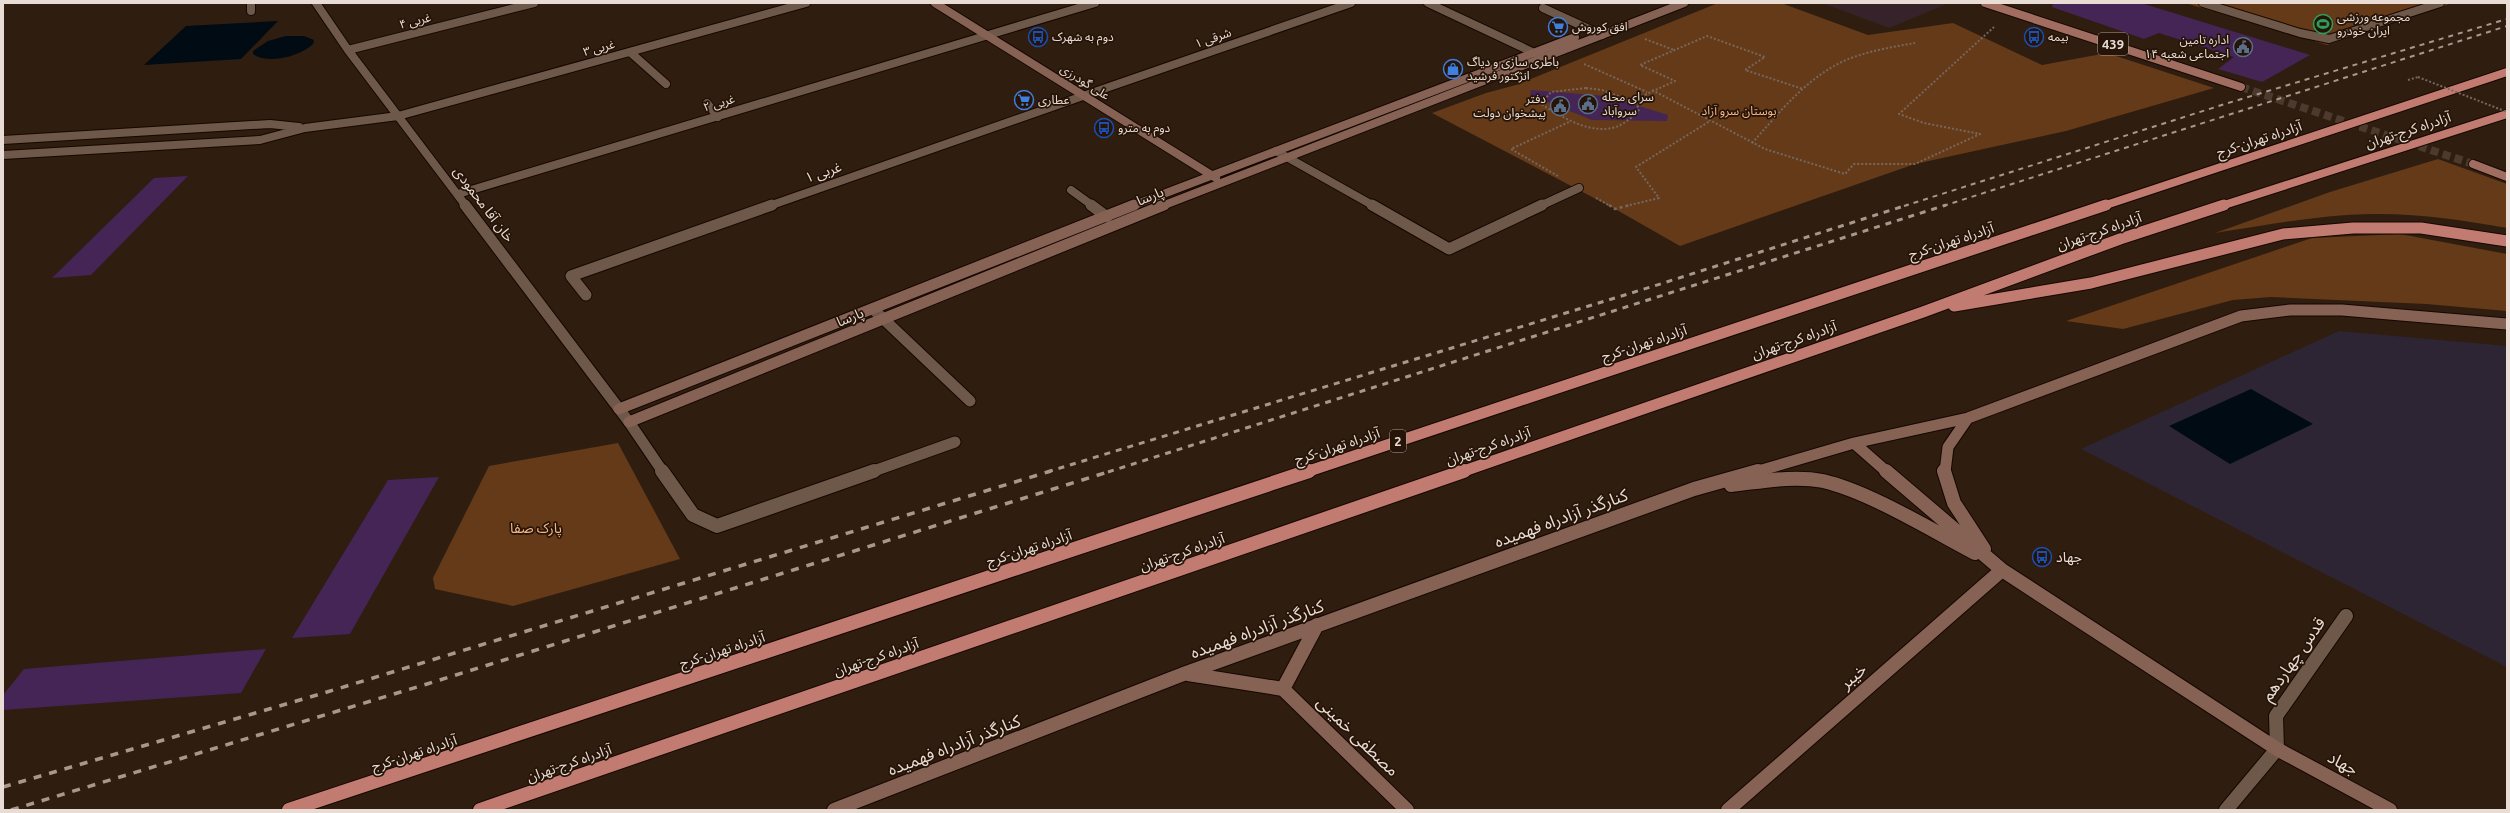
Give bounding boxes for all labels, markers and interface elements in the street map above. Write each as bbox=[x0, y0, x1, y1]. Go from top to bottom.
street label: ۴ غربی bbox=[398, 10, 432, 32]
place label: مجموعه ورزشی ایران خودرو bbox=[2337, 10, 2410, 38]
sports icon: مجموعه ورزشی ایران خودرو bbox=[2312, 13, 2334, 35]
supermarket icon: افق کوروش bbox=[1547, 16, 1569, 38]
place label: افق کوروش bbox=[1572, 20, 1628, 35]
street label: ۱ شرقی bbox=[1193, 25, 1233, 51]
bus stop icon: دوم به شهرک bbox=[1027, 26, 1049, 48]
bus stop icon: بیمه bbox=[2023, 26, 2045, 48]
place label: دوم به شهرک bbox=[1052, 30, 1114, 46]
place label: بیمه bbox=[2048, 30, 2068, 44]
road number: 439 bbox=[2098, 33, 2128, 55]
place label: اداره تامین اجتماعی شعبه ۱۴ bbox=[2144, 33, 2229, 61]
public building icon: اداره تامین اجتماعی شعبه ۱۴ bbox=[2232, 36, 2254, 58]
street label: ۳ غربی bbox=[582, 37, 616, 59]
place label: باطری سازی و دیاگ انژکتور فرشید bbox=[1467, 55, 1559, 83]
shop icon: باطری سازی و دیاگ انژکتور فرشید bbox=[1442, 58, 1464, 80]
street label: علی گودرزی bbox=[1058, 61, 1112, 103]
supermarket icon: عطاری bbox=[1013, 89, 1035, 111]
place label: سرای محله سروآباد bbox=[1602, 90, 1654, 118]
street label: ۲ غربی bbox=[702, 92, 736, 114]
place label: دفتر پیشخوان دولت bbox=[1473, 92, 1546, 121]
place label: عطاری bbox=[1038, 93, 1070, 107]
public building icon: سرای محله سروآباد bbox=[1577, 93, 1599, 115]
public building icon: دفتر پیشخوان دولت bbox=[1549, 95, 1571, 117]
park label: بوستان سرو آزاد bbox=[1701, 104, 1777, 118]
street label: آزادراه کرج-تهران bbox=[2363, 108, 2454, 154]
bus stop icon: دوم به مترو bbox=[1093, 117, 1115, 139]
street label: آزادراه تهران-کرج bbox=[2214, 117, 2305, 163]
place label: دوم به مترو bbox=[1118, 121, 1171, 137]
street label: ۱ غربی bbox=[803, 158, 844, 187]
street label: خان آقا محمودی bbox=[450, 163, 518, 245]
street label: پارسا bbox=[1134, 183, 1167, 211]
street label: آزادراه کرج-تهران bbox=[2054, 209, 2145, 256]
street label: آزادراه تهران-کرج bbox=[1906, 219, 1997, 265]
street label: پارسا bbox=[834, 304, 867, 332]
street label: آزادراه کرج-تهران bbox=[1749, 318, 1840, 365]
street label: آزادراه تهران-کرج bbox=[1599, 321, 1690, 367]
street label: آزادراه تهران-کرج bbox=[1292, 424, 1383, 470]
street label: آزادراه کرج-تهران bbox=[1443, 424, 1534, 471]
road number: 2 bbox=[1390, 430, 1406, 452]
street label: کنارگذر آزادراه فهمیده bbox=[1492, 484, 1631, 551]
park label: پارک صفا bbox=[510, 520, 562, 538]
street label: آزادراه تهران-کرج bbox=[984, 526, 1075, 572]
street label: آزادراه کرج-تهران bbox=[1137, 530, 1228, 577]
bus stop icon: جهاد bbox=[2031, 546, 2053, 568]
place label: جهاد bbox=[2056, 549, 2082, 566]
street label: کنارگذر آزادراه فهمیده bbox=[1188, 595, 1327, 662]
street label: قدس چهاردهم bbox=[2257, 613, 2332, 707]
street label: آزادراه تهران-کرج bbox=[677, 628, 768, 674]
street label: آزادراه کرج-تهران bbox=[831, 635, 922, 682]
street label: خیبر bbox=[1835, 659, 1870, 694]
street label: مصطفی خمینی bbox=[1312, 692, 1403, 781]
street label: کنارگذر آزادراه فهمیده bbox=[885, 710, 1024, 779]
street label: آزادراه تهران-کرج bbox=[369, 731, 460, 777]
street label: آزادراه کرج-تهران bbox=[524, 741, 615, 788]
street label: جهاد bbox=[2324, 747, 2362, 779]

